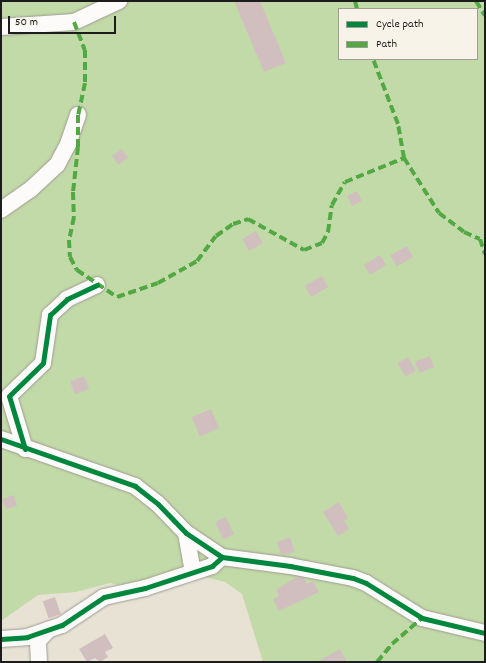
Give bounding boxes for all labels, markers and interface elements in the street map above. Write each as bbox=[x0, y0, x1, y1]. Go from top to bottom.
scale bar bbox=[10, 8, 118, 34]
legend bbox=[338, 8, 478, 60]
text: 50 m bbox=[15, 14, 38, 31]
text: Cycle path bbox=[376, 16, 424, 33]
text: Path bbox=[376, 36, 397, 53]

